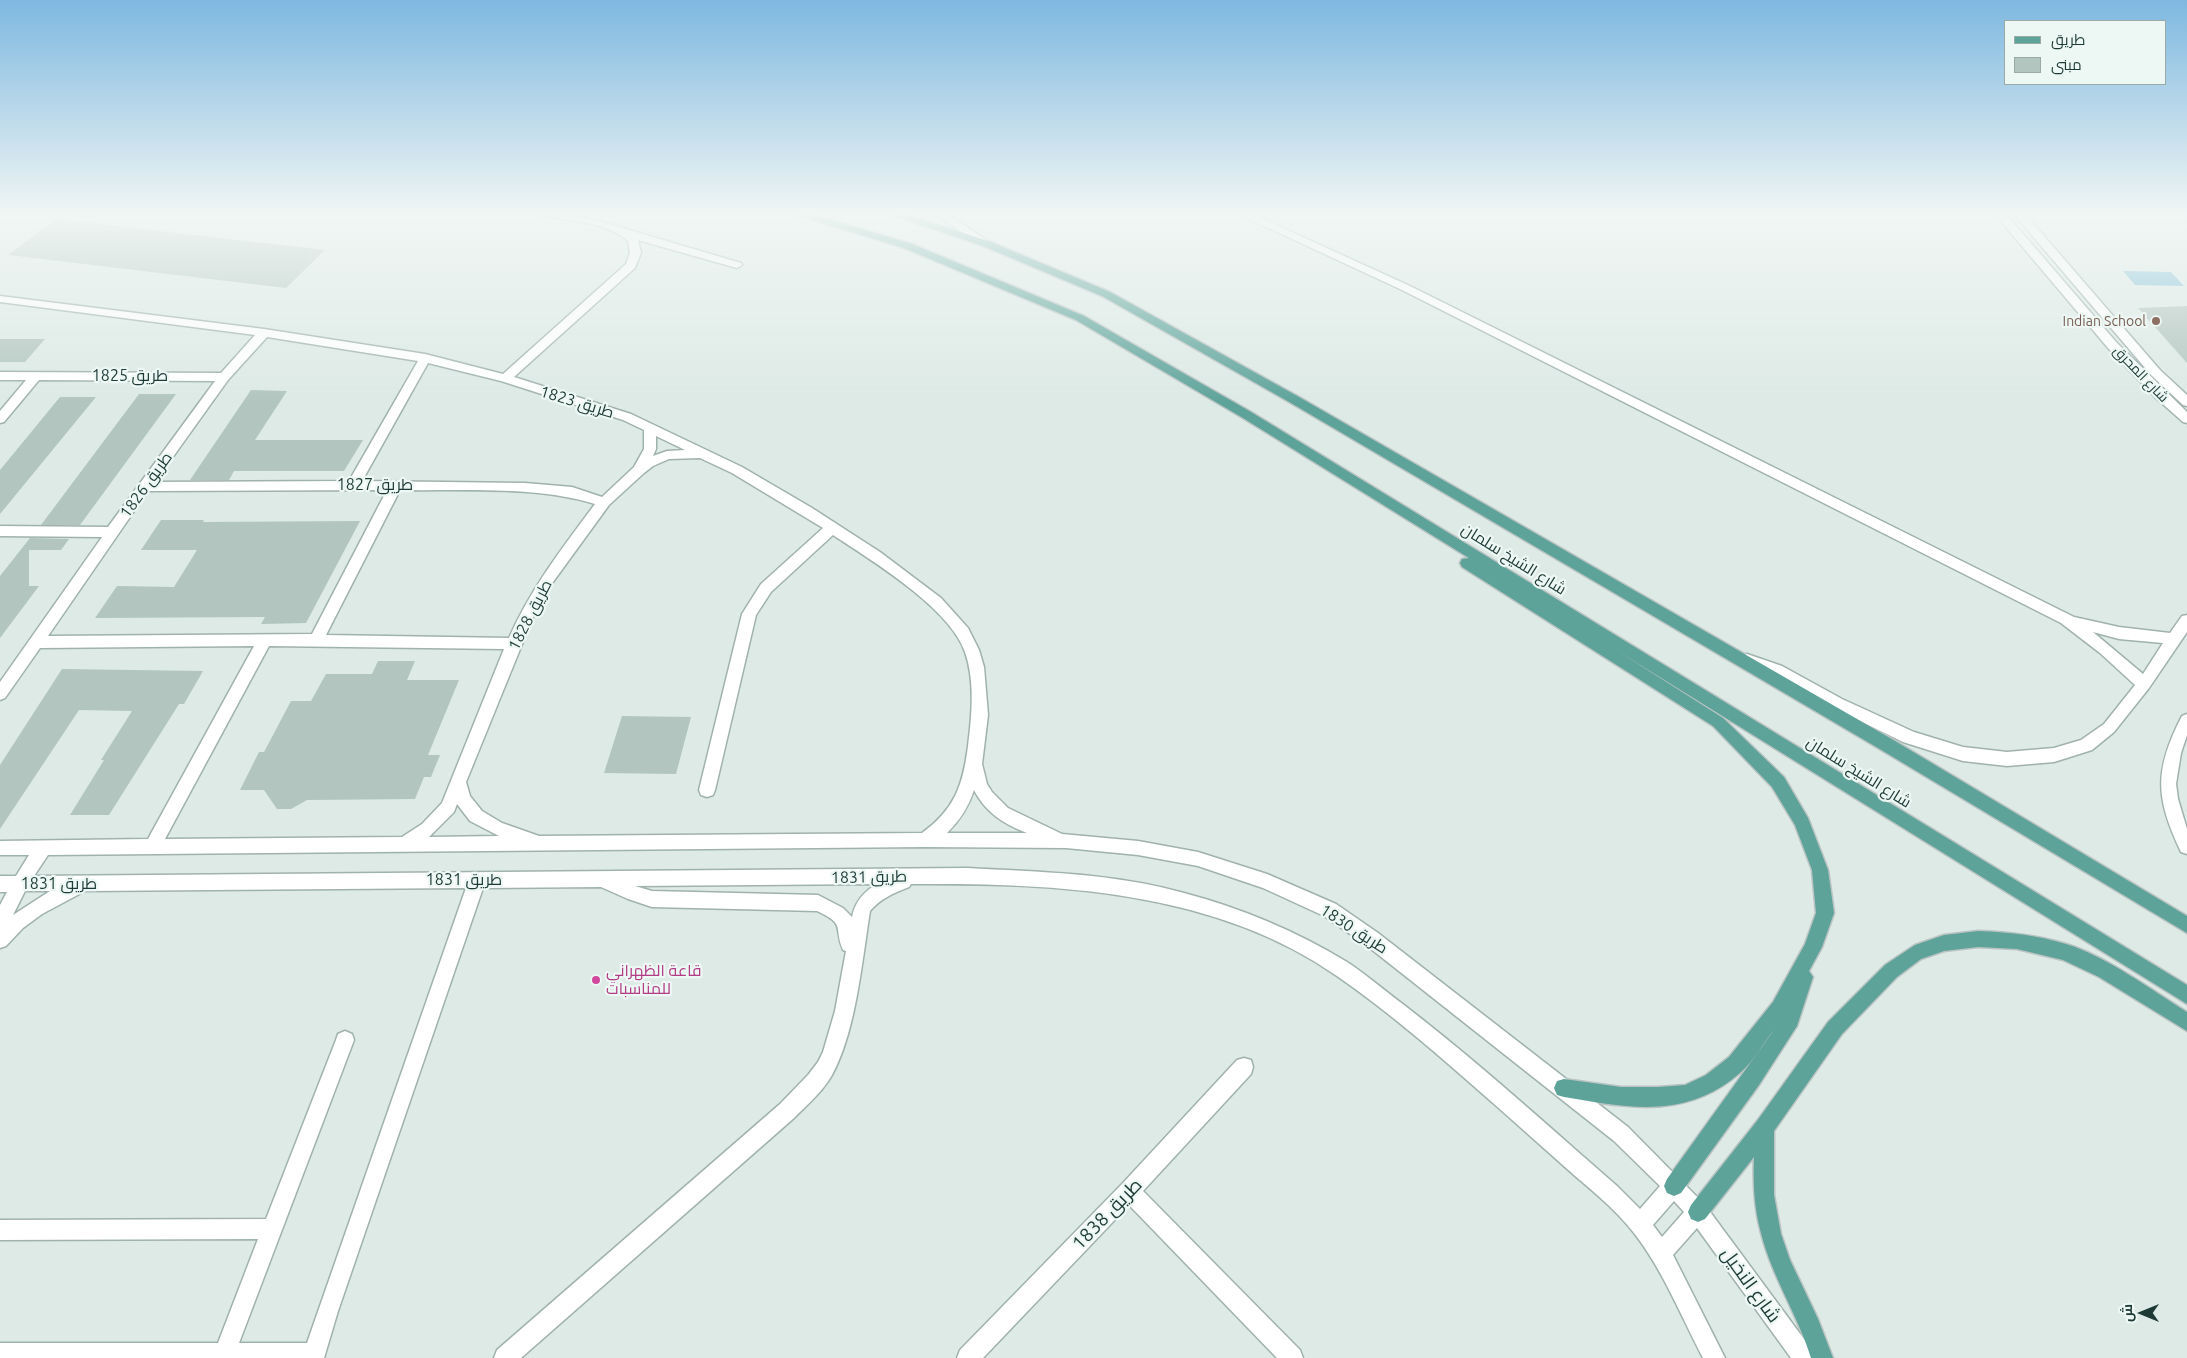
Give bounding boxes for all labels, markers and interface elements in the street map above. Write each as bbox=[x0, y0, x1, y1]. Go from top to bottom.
legend bbox=[2004, 20, 2167, 85]
text: طريق bbox=[2051, 31, 2085, 48]
text: مبنى bbox=[2051, 56, 2082, 73]
place label: Indian School bbox=[2063, 313, 2146, 329]
marker: Indian School bbox=[2150, 315, 2162, 327]
street label: شارع المحرق bbox=[2110, 342, 2172, 406]
street label: طريق 1825 bbox=[92, 366, 168, 386]
street label: طريق 1823 bbox=[538, 382, 616, 422]
street label: طريق 1826 bbox=[116, 448, 176, 522]
street label: طريق 1827 bbox=[337, 475, 413, 495]
street label: شارع الشيخ سلمان bbox=[1458, 519, 1570, 599]
street label: طريق 1828 bbox=[504, 577, 556, 653]
street label: شارع الشيخ سلمان bbox=[1803, 732, 1915, 812]
street label: طريق 1831 bbox=[831, 867, 907, 887]
street label: طريق 1831 bbox=[426, 870, 502, 890]
street label: طريق 1831 bbox=[21, 874, 97, 894]
street label: طريق 1830 bbox=[1317, 900, 1391, 958]
place label: قاعة الظهراني للمناسبات bbox=[606, 961, 702, 999]
marker: قاعة الظهراني للمناسبات bbox=[590, 974, 602, 986]
street label: طريق 1838 bbox=[1067, 1173, 1147, 1255]
street label: شارع النخيل bbox=[1716, 1243, 1786, 1327]
north arrow bbox=[2117, 1288, 2167, 1338]
text: ش bbox=[2119, 1304, 2135, 1322]

